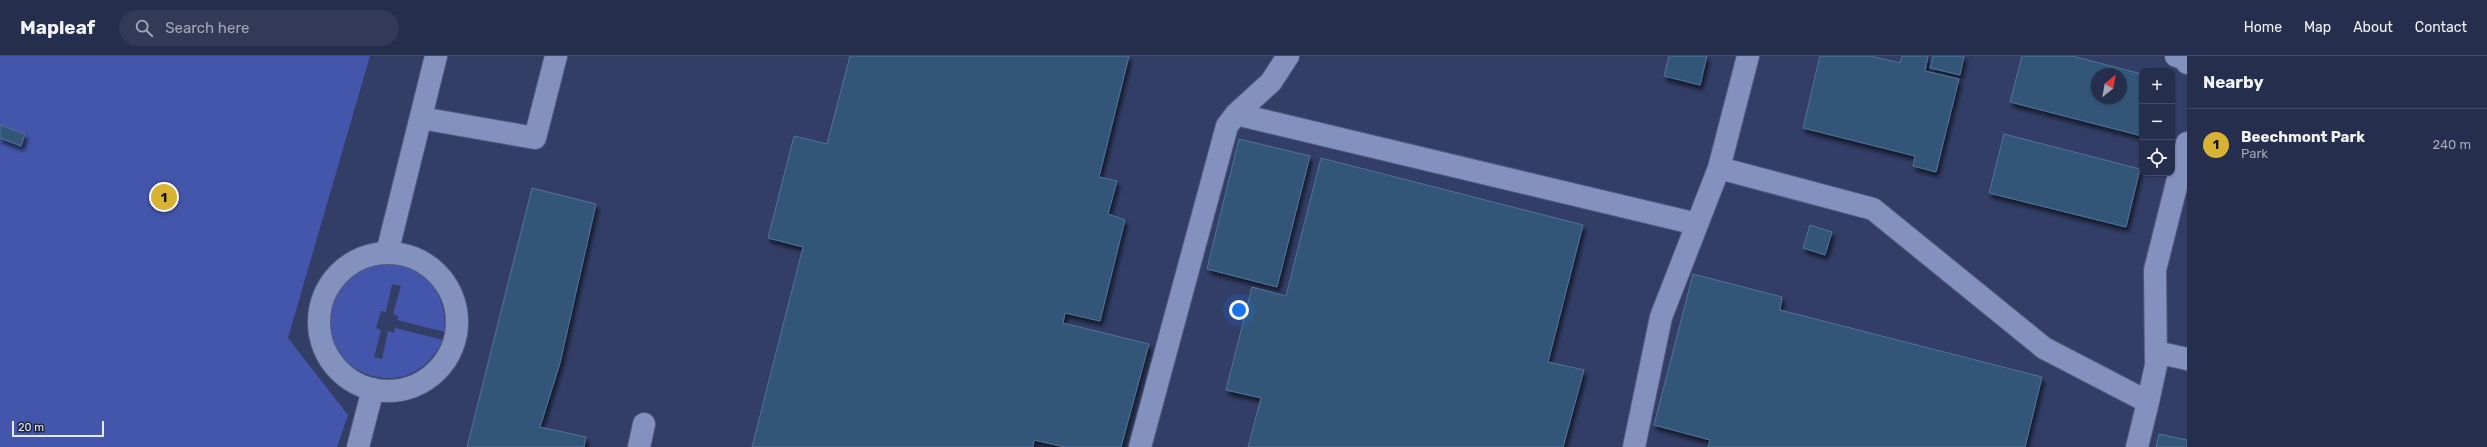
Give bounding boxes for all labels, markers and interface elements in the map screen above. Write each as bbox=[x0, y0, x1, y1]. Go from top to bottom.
search box bbox=[119, 10, 399, 46]
text: Mapleaf bbox=[20, 16, 95, 39]
icon: search bbox=[133, 17, 155, 39]
text: Search here bbox=[165, 19, 249, 37]
text: Home bbox=[2244, 19, 2282, 36]
text: Map bbox=[2304, 19, 2331, 36]
text: About bbox=[2353, 19, 2393, 36]
text: Contact bbox=[2415, 19, 2467, 36]
north arrow bbox=[2091, 68, 2127, 104]
map controls bbox=[2139, 68, 2175, 176]
button: + bbox=[2139, 68, 2175, 104]
text: Nearby bbox=[2203, 72, 2264, 92]
button: − bbox=[2139, 104, 2175, 140]
text: Beechmont Park bbox=[2241, 128, 2365, 146]
text: 1 bbox=[2213, 137, 2219, 152]
text: 240 m bbox=[2432, 137, 2471, 152]
button: locate bbox=[2139, 140, 2175, 176]
text: Park bbox=[2241, 146, 2268, 161]
pin: 1 bbox=[151, 182, 177, 212]
your location bbox=[1229, 300, 1249, 320]
scale bar bbox=[12, 419, 104, 438]
text: 20 m bbox=[18, 421, 44, 434]

